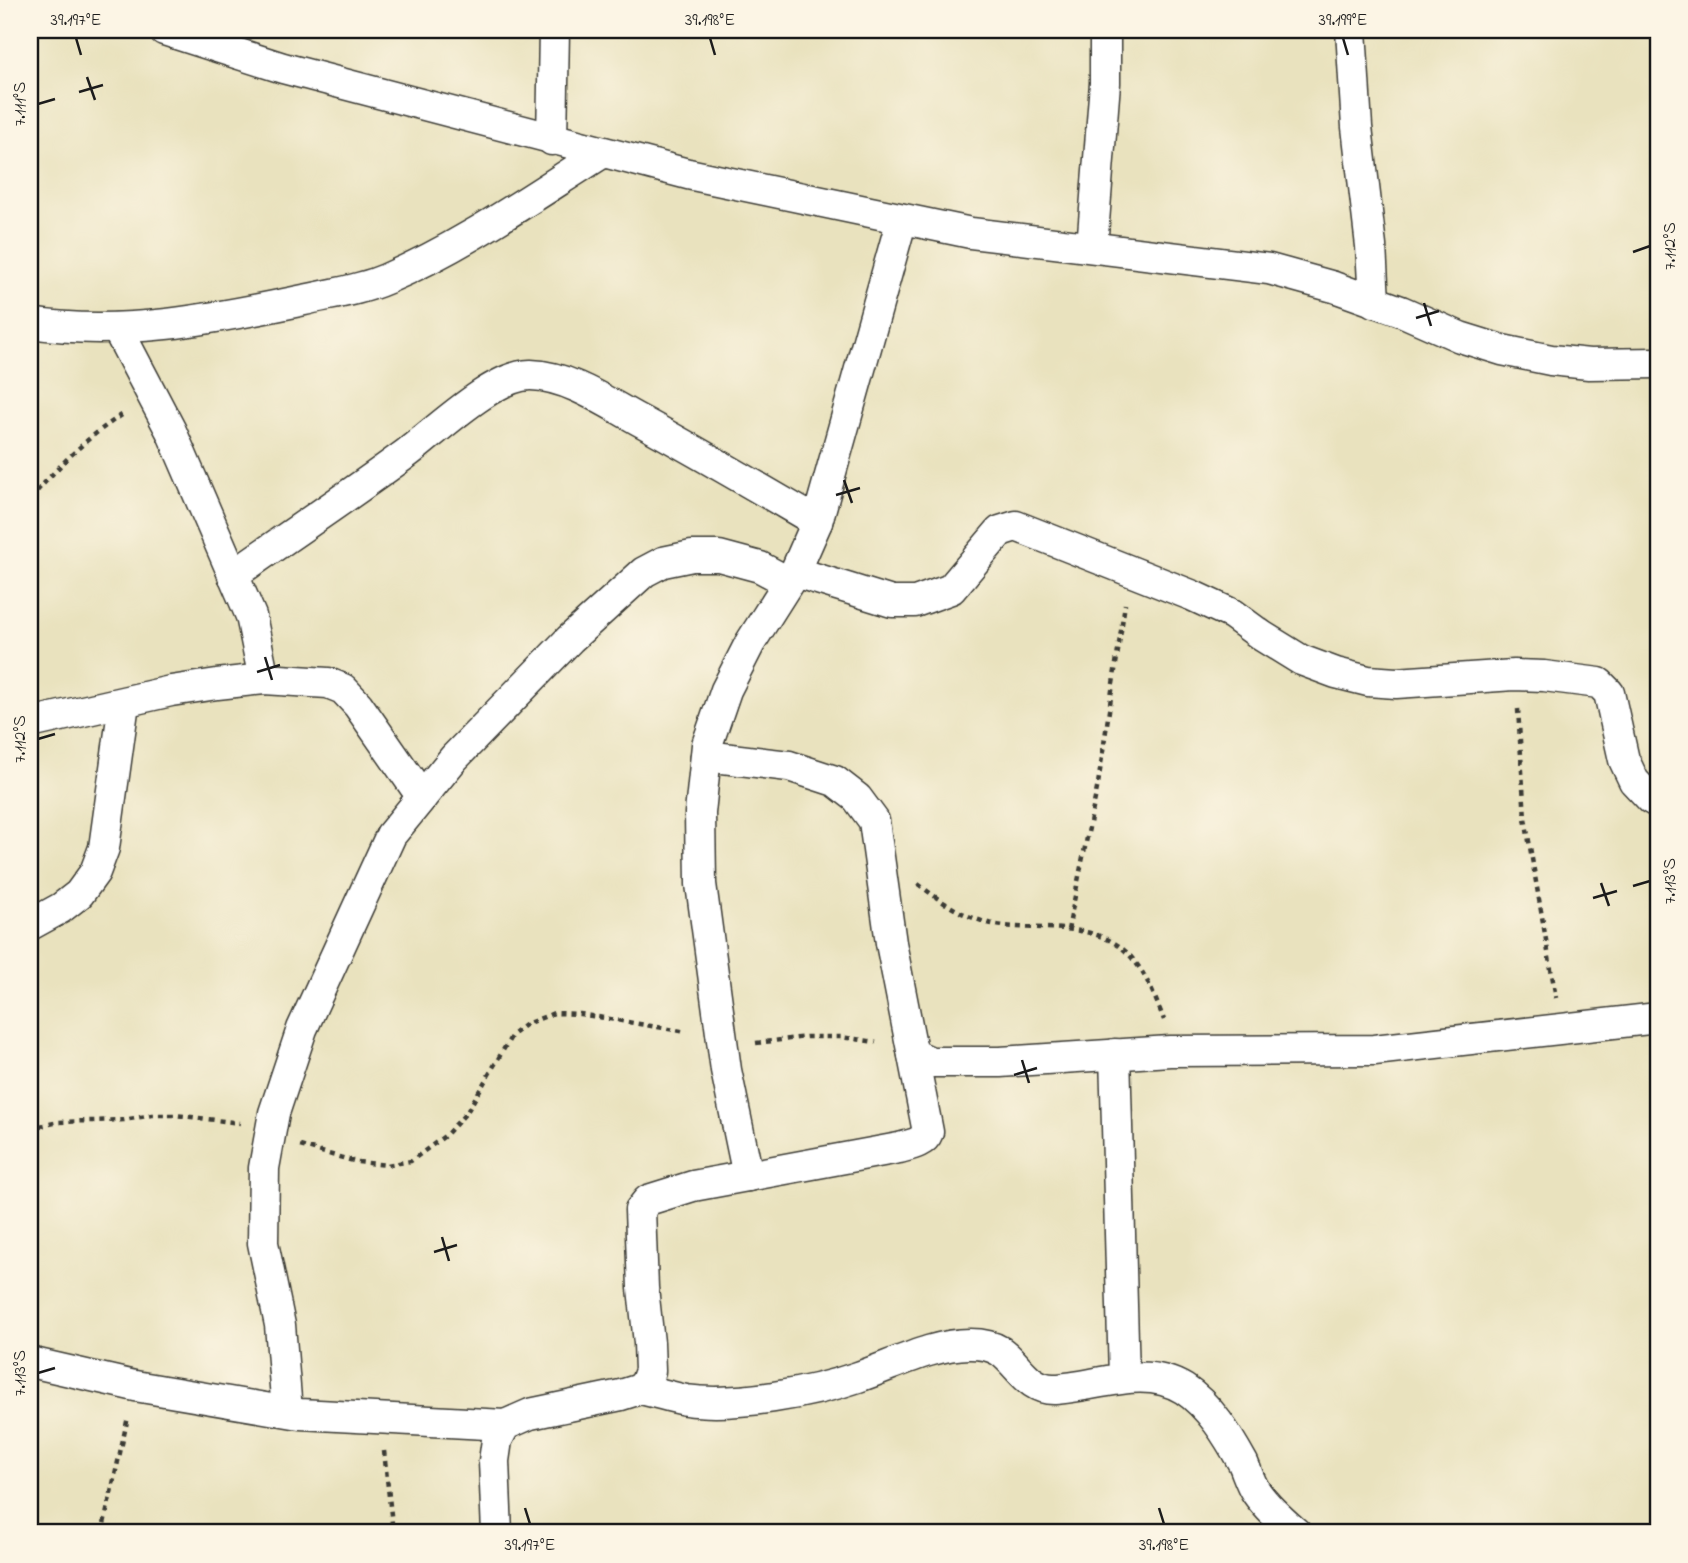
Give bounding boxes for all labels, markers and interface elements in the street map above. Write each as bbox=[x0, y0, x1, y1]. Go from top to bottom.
text: 39.197°E bbox=[51, 8, 101, 34]
text: 39.198°E bbox=[685, 8, 735, 34]
text: 39.199°E bbox=[1319, 8, 1367, 34]
text: 7.111°S bbox=[8, 82, 34, 126]
text: 7.112°S bbox=[1658, 222, 1684, 270]
text: 7.112°S bbox=[8, 715, 34, 763]
text: 7.113°S bbox=[1658, 858, 1684, 904]
text: 7.113°S bbox=[8, 1350, 34, 1396]
text: 39.197°E bbox=[505, 1533, 555, 1559]
text: 39.198°E bbox=[1139, 1533, 1189, 1559]

